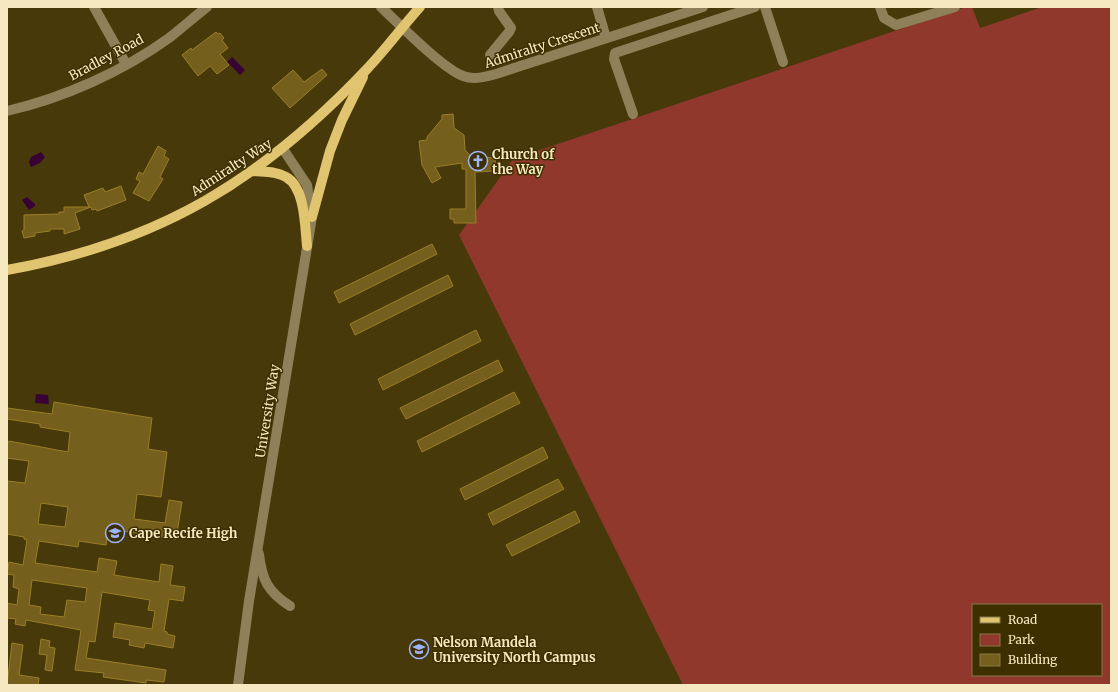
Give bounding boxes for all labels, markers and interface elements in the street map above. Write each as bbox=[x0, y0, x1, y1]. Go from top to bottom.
street label: Admiralty Crescent bbox=[481, 19, 602, 72]
street label: Bradley Road bbox=[66, 31, 147, 84]
street label: Admiralty Way bbox=[187, 135, 275, 200]
place label: Church of the Way bbox=[492, 146, 555, 178]
church icon: Church of the Way bbox=[467, 150, 489, 172]
street label: University Way bbox=[252, 363, 283, 459]
school or university icon: Cape Recife High bbox=[104, 522, 126, 544]
place label: Cape Recife High bbox=[129, 525, 238, 542]
legend bbox=[972, 604, 1102, 676]
text: Road bbox=[1008, 612, 1037, 627]
text: Park bbox=[1008, 632, 1035, 647]
place label: Nelson Mandela University North Campus bbox=[433, 634, 596, 666]
school or university icon: Nelson Mandela University North Campus bbox=[408, 638, 430, 660]
text: Building bbox=[1008, 652, 1058, 667]

